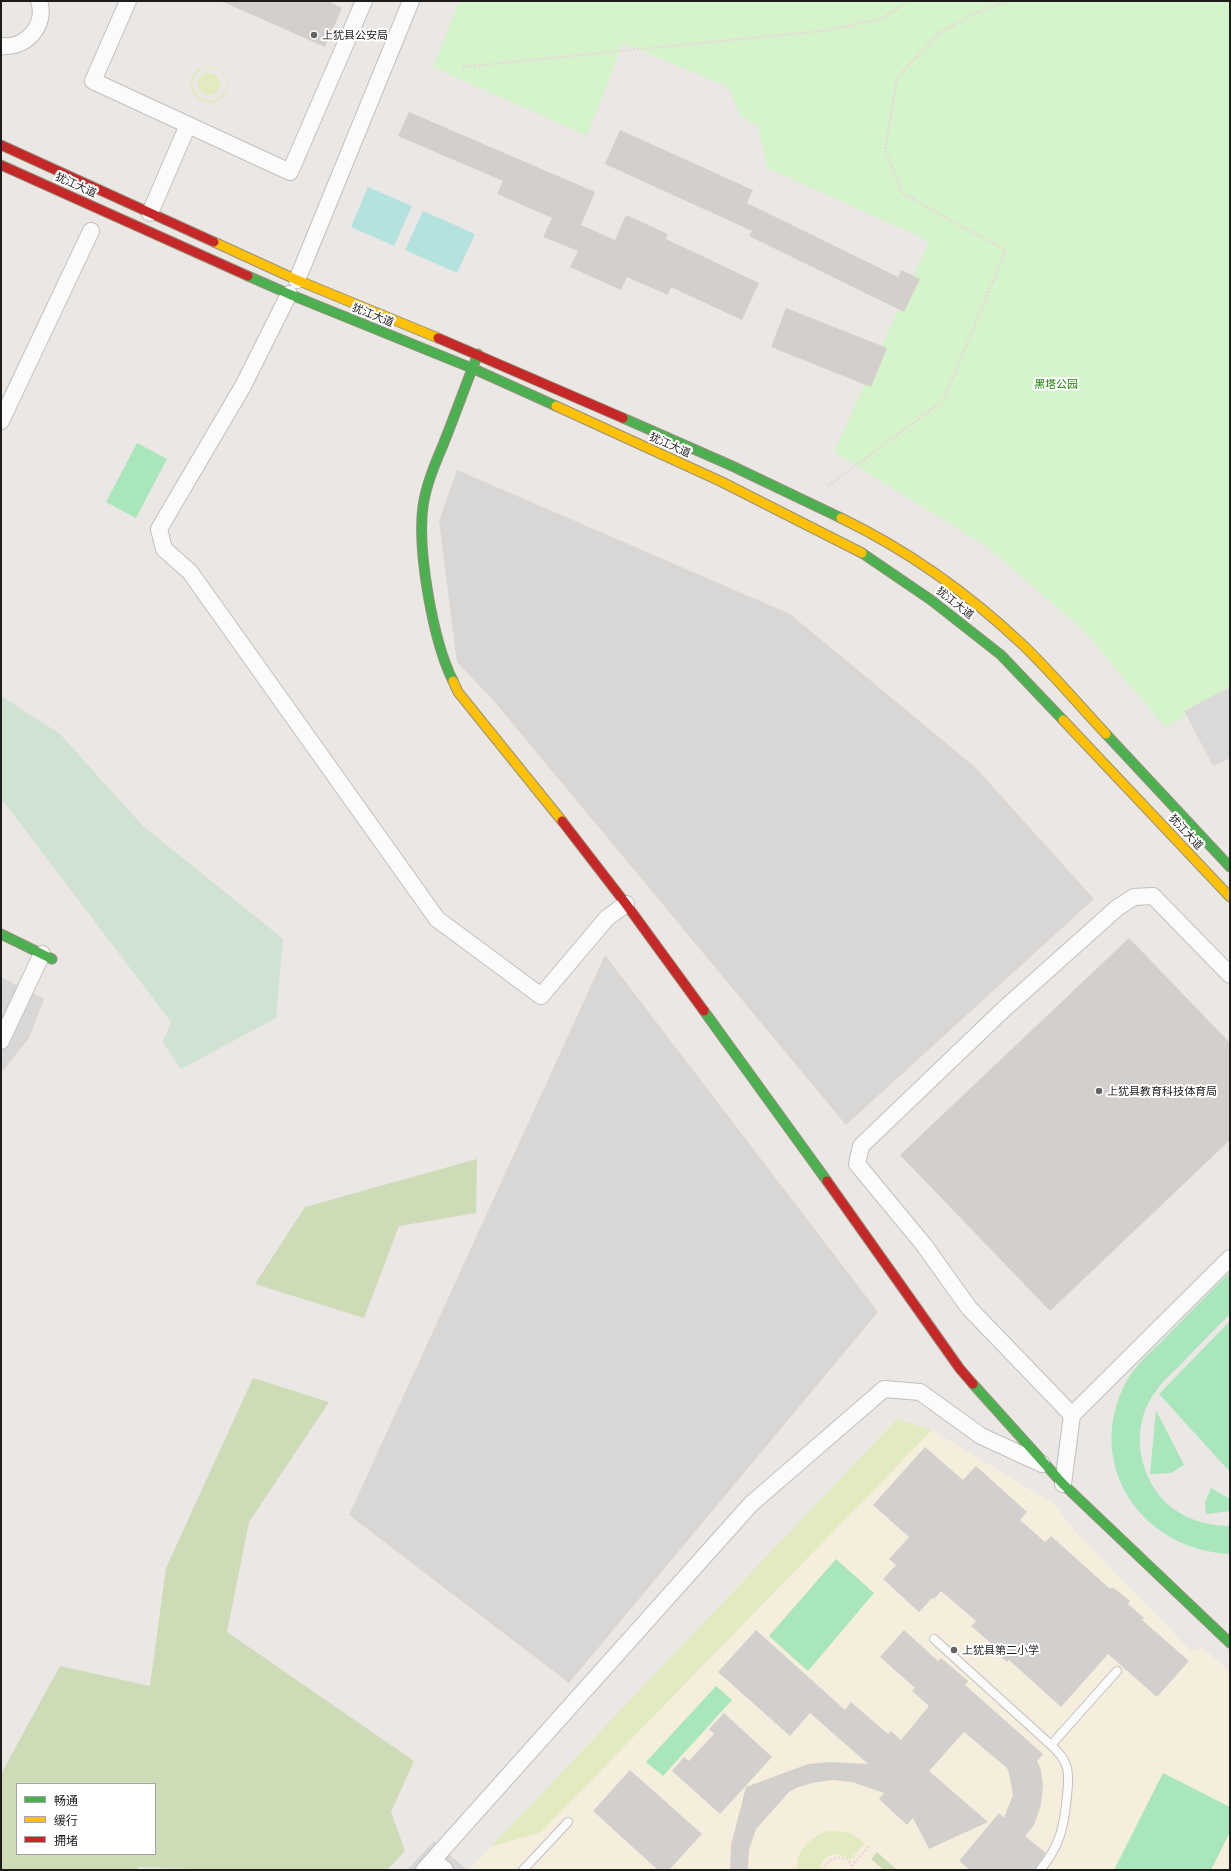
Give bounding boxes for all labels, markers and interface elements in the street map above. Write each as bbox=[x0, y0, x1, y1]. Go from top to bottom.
place label: 上犹县公安局 bbox=[322, 28, 388, 42]
marker: 上犹县公安局 bbox=[309, 30, 319, 40]
street label: 犹江大道 bbox=[53, 170, 99, 200]
street label: 犹江大道 bbox=[350, 301, 396, 329]
park label: 黑塔公园 bbox=[1034, 377, 1078, 391]
street label: 犹江大道 bbox=[647, 430, 693, 460]
street label: 犹江大道 bbox=[934, 584, 976, 622]
street label: 犹江大道 bbox=[1166, 811, 1206, 853]
place label: 上犹县教育科技体育局 bbox=[1107, 1084, 1217, 1098]
marker: 上犹县教育科技体育局 bbox=[1094, 1086, 1104, 1096]
place label: 上犹县第二小学 bbox=[962, 1643, 1039, 1657]
marker: 上犹县第二小学 bbox=[949, 1645, 959, 1655]
legend bbox=[16, 1783, 156, 1855]
text: 畅通 bbox=[54, 1794, 78, 1807]
text: 缓行 bbox=[54, 1814, 78, 1827]
text: 拥堵 bbox=[54, 1834, 78, 1847]

